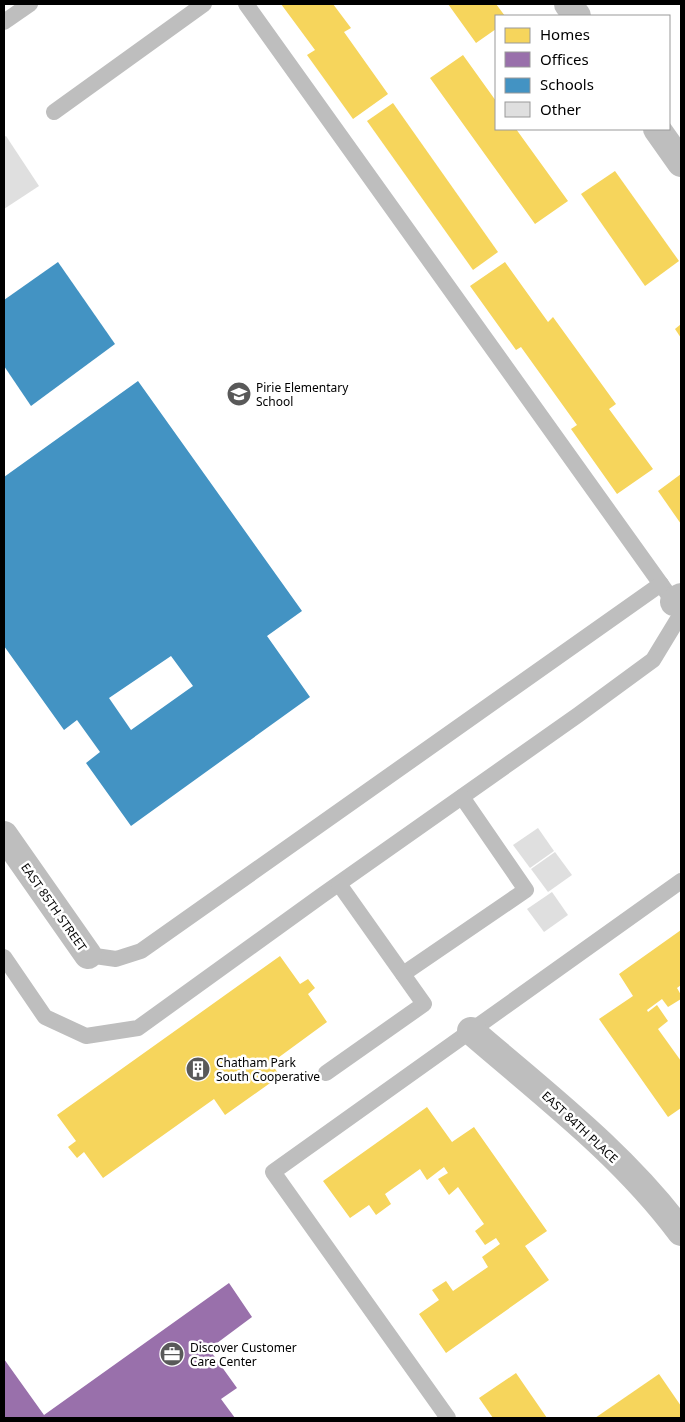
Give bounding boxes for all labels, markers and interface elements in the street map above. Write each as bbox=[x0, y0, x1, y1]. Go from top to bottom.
legend bbox=[495, 15, 670, 130]
text: Homes bbox=[540, 24, 590, 44]
text: Offices bbox=[540, 49, 589, 69]
text: Schools bbox=[540, 74, 594, 94]
text: Other bbox=[540, 99, 581, 119]
place label: Pirie Elementary School bbox=[256, 379, 349, 410]
school or university icon: Pirie Elementary School bbox=[226, 381, 252, 407]
street label: EAST 85TH STREET bbox=[17, 860, 91, 955]
place label: Chatham Park South Cooperative bbox=[216, 1054, 320, 1085]
building icon: Chatham Park South Cooperative bbox=[185, 1056, 211, 1082]
street label: EAST 84TH PLACE bbox=[538, 1087, 622, 1167]
place label: Discover Customer Care Center bbox=[190, 1339, 297, 1370]
office icon: Discover Customer Care Center bbox=[159, 1341, 185, 1367]

